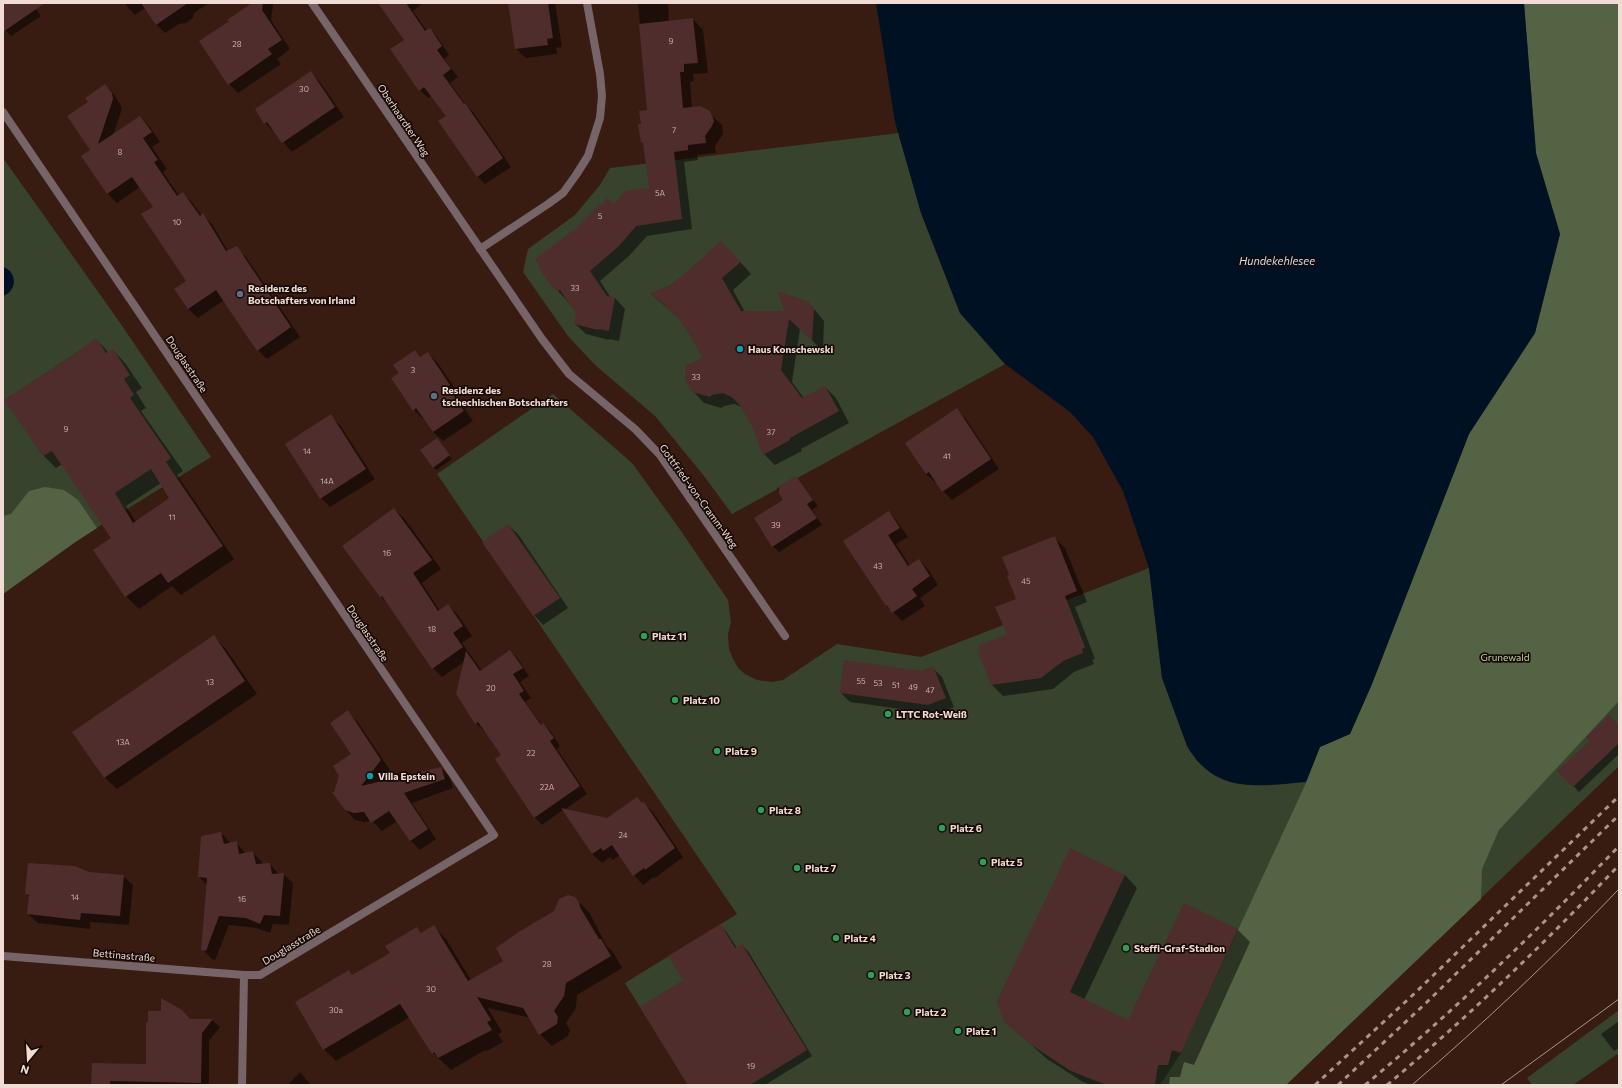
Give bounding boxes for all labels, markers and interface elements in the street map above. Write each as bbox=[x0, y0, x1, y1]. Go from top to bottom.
house number: 9 bbox=[669, 36, 674, 46]
house number: 28 bbox=[232, 39, 242, 49]
street label: Oberhaardter Weg bbox=[375, 82, 433, 159]
house number: 30 bbox=[299, 84, 309, 94]
house number: 7 bbox=[672, 125, 676, 135]
house number: 8 bbox=[118, 147, 123, 157]
house number: 5A bbox=[655, 188, 665, 198]
house number: 5 bbox=[598, 211, 603, 221]
house number: 10 bbox=[173, 217, 181, 227]
water label: Hundekehlesee bbox=[1239, 254, 1315, 267]
place label: Residenz des Botschafters von Irland bbox=[248, 282, 355, 306]
house number: 33 bbox=[570, 283, 580, 293]
marker: Residenz des Botschafters von Irland bbox=[235, 289, 245, 299]
street label: Douglasstraße bbox=[164, 333, 210, 395]
place label: Haus Konschewski bbox=[748, 343, 833, 355]
marker: Haus Konschewski bbox=[735, 344, 745, 354]
house number: 3 bbox=[411, 365, 416, 375]
house number: 33 bbox=[691, 372, 701, 382]
place label: Residenz des tschechischen Botschafters bbox=[442, 384, 568, 408]
marker: Residenz des tschechischen Botschafters bbox=[429, 391, 439, 401]
house number: 9 bbox=[64, 424, 69, 434]
house number: 37 bbox=[767, 427, 775, 437]
street label: Gottfried-von-Cramm-Weg bbox=[657, 442, 741, 551]
house number: 14 bbox=[303, 446, 311, 456]
house number: 41 bbox=[943, 451, 951, 461]
house number: 14A bbox=[320, 476, 334, 486]
house number: 11 bbox=[169, 512, 175, 522]
house number: 39 bbox=[771, 520, 781, 530]
house number: 16 bbox=[383, 548, 391, 558]
house number: 43 bbox=[873, 561, 883, 571]
house number: 45 bbox=[1021, 576, 1031, 586]
street label: Douglasstraße bbox=[345, 602, 391, 664]
house number: 18 bbox=[428, 624, 436, 634]
place label: Platz 11 bbox=[652, 630, 687, 642]
marker: Platz 11 bbox=[639, 631, 649, 641]
park label: Grunewald bbox=[1480, 651, 1530, 663]
house number: 55 bbox=[856, 676, 866, 686]
house number: 13 bbox=[206, 677, 214, 687]
house number: 53 bbox=[873, 678, 883, 688]
house number: 51 bbox=[892, 680, 900, 690]
house number: 49 bbox=[908, 682, 918, 692]
house number: 20 bbox=[486, 683, 496, 693]
house number: 47 bbox=[926, 685, 934, 695]
place label: Platz 10 bbox=[683, 694, 720, 706]
marker: Platz 10 bbox=[670, 695, 680, 705]
place label: LTTC Rot-Weiß bbox=[896, 708, 967, 720]
marker: LTTC Rot-Weiß bbox=[883, 709, 893, 719]
house number: 13A bbox=[116, 737, 130, 747]
place label: Platz 9 bbox=[725, 745, 757, 757]
marker: Platz 9 bbox=[712, 746, 722, 756]
house number: 22 bbox=[527, 748, 536, 758]
place label: Villa Epstein bbox=[378, 770, 435, 782]
marker: Villa Epstein bbox=[365, 771, 375, 781]
house number: 22A bbox=[540, 782, 555, 792]
place label: Platz 8 bbox=[769, 804, 801, 816]
marker: Platz 8 bbox=[756, 805, 766, 815]
place label: Platz 6 bbox=[950, 822, 982, 834]
marker: Platz 6 bbox=[937, 823, 947, 833]
house number: 24 bbox=[618, 830, 628, 840]
place label: Platz 5 bbox=[991, 856, 1023, 868]
marker: Platz 5 bbox=[978, 857, 988, 867]
place label: Platz 7 bbox=[805, 862, 837, 874]
marker: Platz 7 bbox=[792, 863, 802, 873]
house number: 14 bbox=[71, 892, 79, 902]
house number: 16 bbox=[238, 894, 246, 904]
street label: Douglasstraße bbox=[260, 923, 322, 967]
place label: Platz 4 bbox=[844, 932, 876, 944]
marker: Platz 4 bbox=[831, 933, 841, 943]
place label: Steffi-Graf-Stadion bbox=[1134, 942, 1225, 954]
marker: Steffi-Graf-Stadion bbox=[1121, 943, 1131, 953]
street label: Bettinastraße bbox=[92, 946, 156, 964]
house number: 28 bbox=[542, 959, 552, 969]
place label: Platz 3 bbox=[879, 969, 911, 981]
marker: Platz 3 bbox=[866, 970, 876, 980]
house number: 30 bbox=[426, 984, 436, 994]
house number: 30a bbox=[329, 1005, 343, 1015]
place label: Platz 2 bbox=[915, 1006, 947, 1018]
marker: Platz 2 bbox=[902, 1007, 912, 1017]
place label: Platz 1 bbox=[966, 1025, 996, 1037]
marker: Platz 1 bbox=[953, 1026, 963, 1036]
north arrow bbox=[8, 1040, 48, 1080]
house number: 19 bbox=[747, 1061, 755, 1071]
text: N bbox=[19, 1063, 31, 1077]

